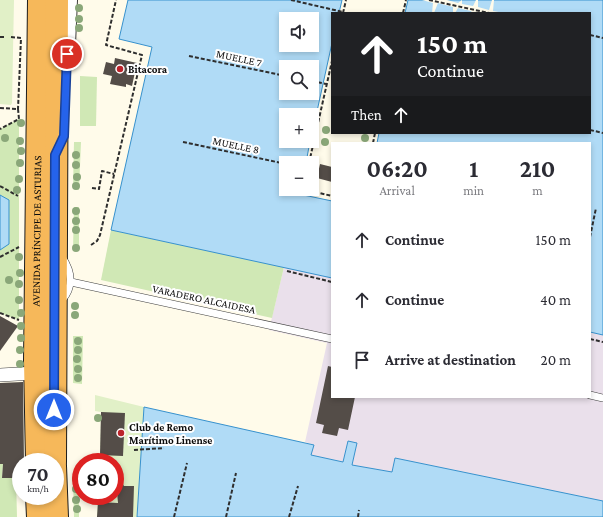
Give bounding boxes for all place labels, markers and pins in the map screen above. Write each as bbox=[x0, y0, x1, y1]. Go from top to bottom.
pin bbox=[50, 37, 84, 71]
place label: Bitacora bbox=[128, 63, 168, 75]
marker: Bitacora bbox=[115, 64, 125, 74]
place label: Club de Remo Marítimo Linense bbox=[129, 421, 212, 446]
marker: Club de Remo Marítimo Linense bbox=[116, 428, 126, 438]

